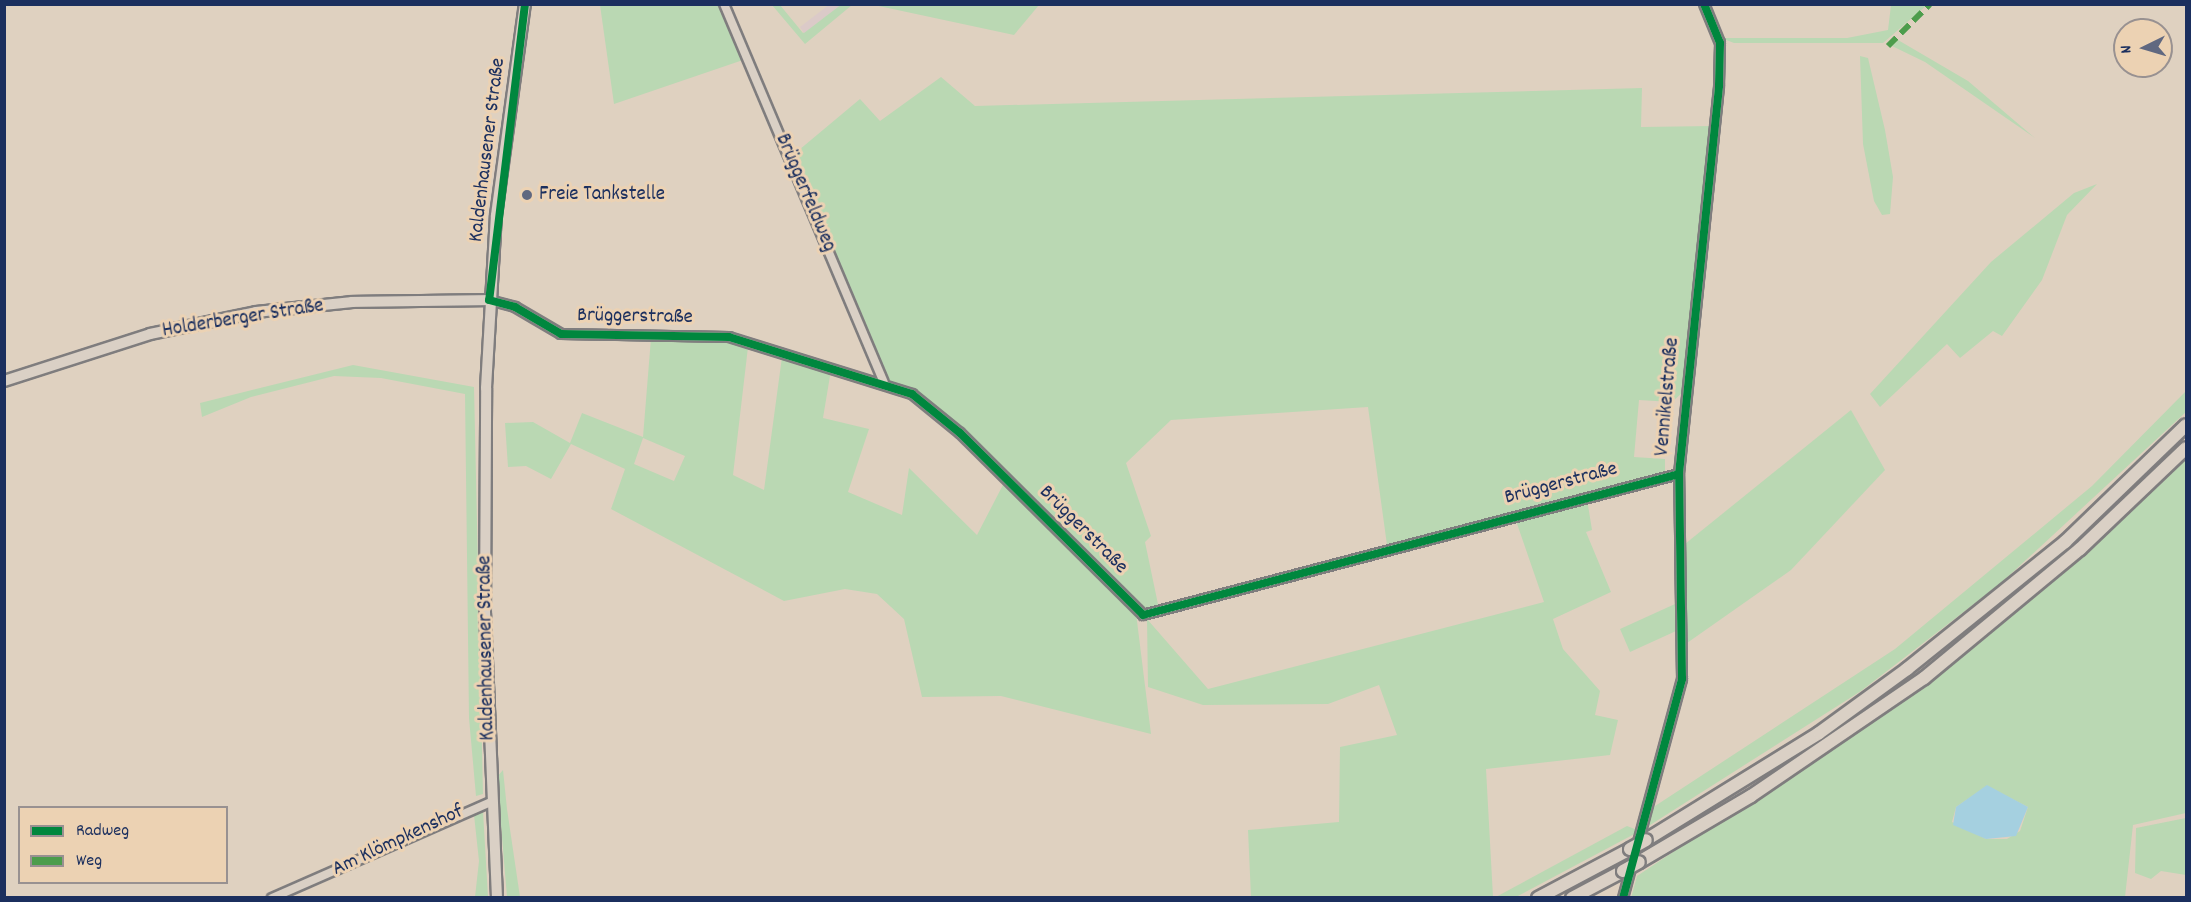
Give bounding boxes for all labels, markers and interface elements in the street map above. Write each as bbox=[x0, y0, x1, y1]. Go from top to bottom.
north arrow bbox=[2113, 18, 2173, 78]
text: N bbox=[2115, 44, 2138, 54]
street label: Kaldenhausener Straße bbox=[464, 56, 512, 244]
street label: Brüggerfeldweg bbox=[769, 130, 841, 256]
place label: Freie Tankstelle bbox=[539, 182, 665, 208]
marker: Freie Tankstelle bbox=[520, 188, 534, 202]
street label: Holderberger Straße bbox=[161, 294, 325, 344]
street label: Brüggerstraße bbox=[577, 303, 693, 331]
street label: Vennikelstraße bbox=[1650, 337, 1686, 457]
street label: Brüggerstraße bbox=[1502, 457, 1620, 511]
street label: Brüggerstraße bbox=[1033, 480, 1133, 580]
street label: Kaldenhausener Straße bbox=[473, 555, 501, 741]
street label: Am Klömpkenshof bbox=[329, 800, 467, 882]
legend bbox=[18, 806, 228, 884]
text: Radweg bbox=[76, 819, 129, 844]
text: Weg bbox=[76, 849, 102, 874]

